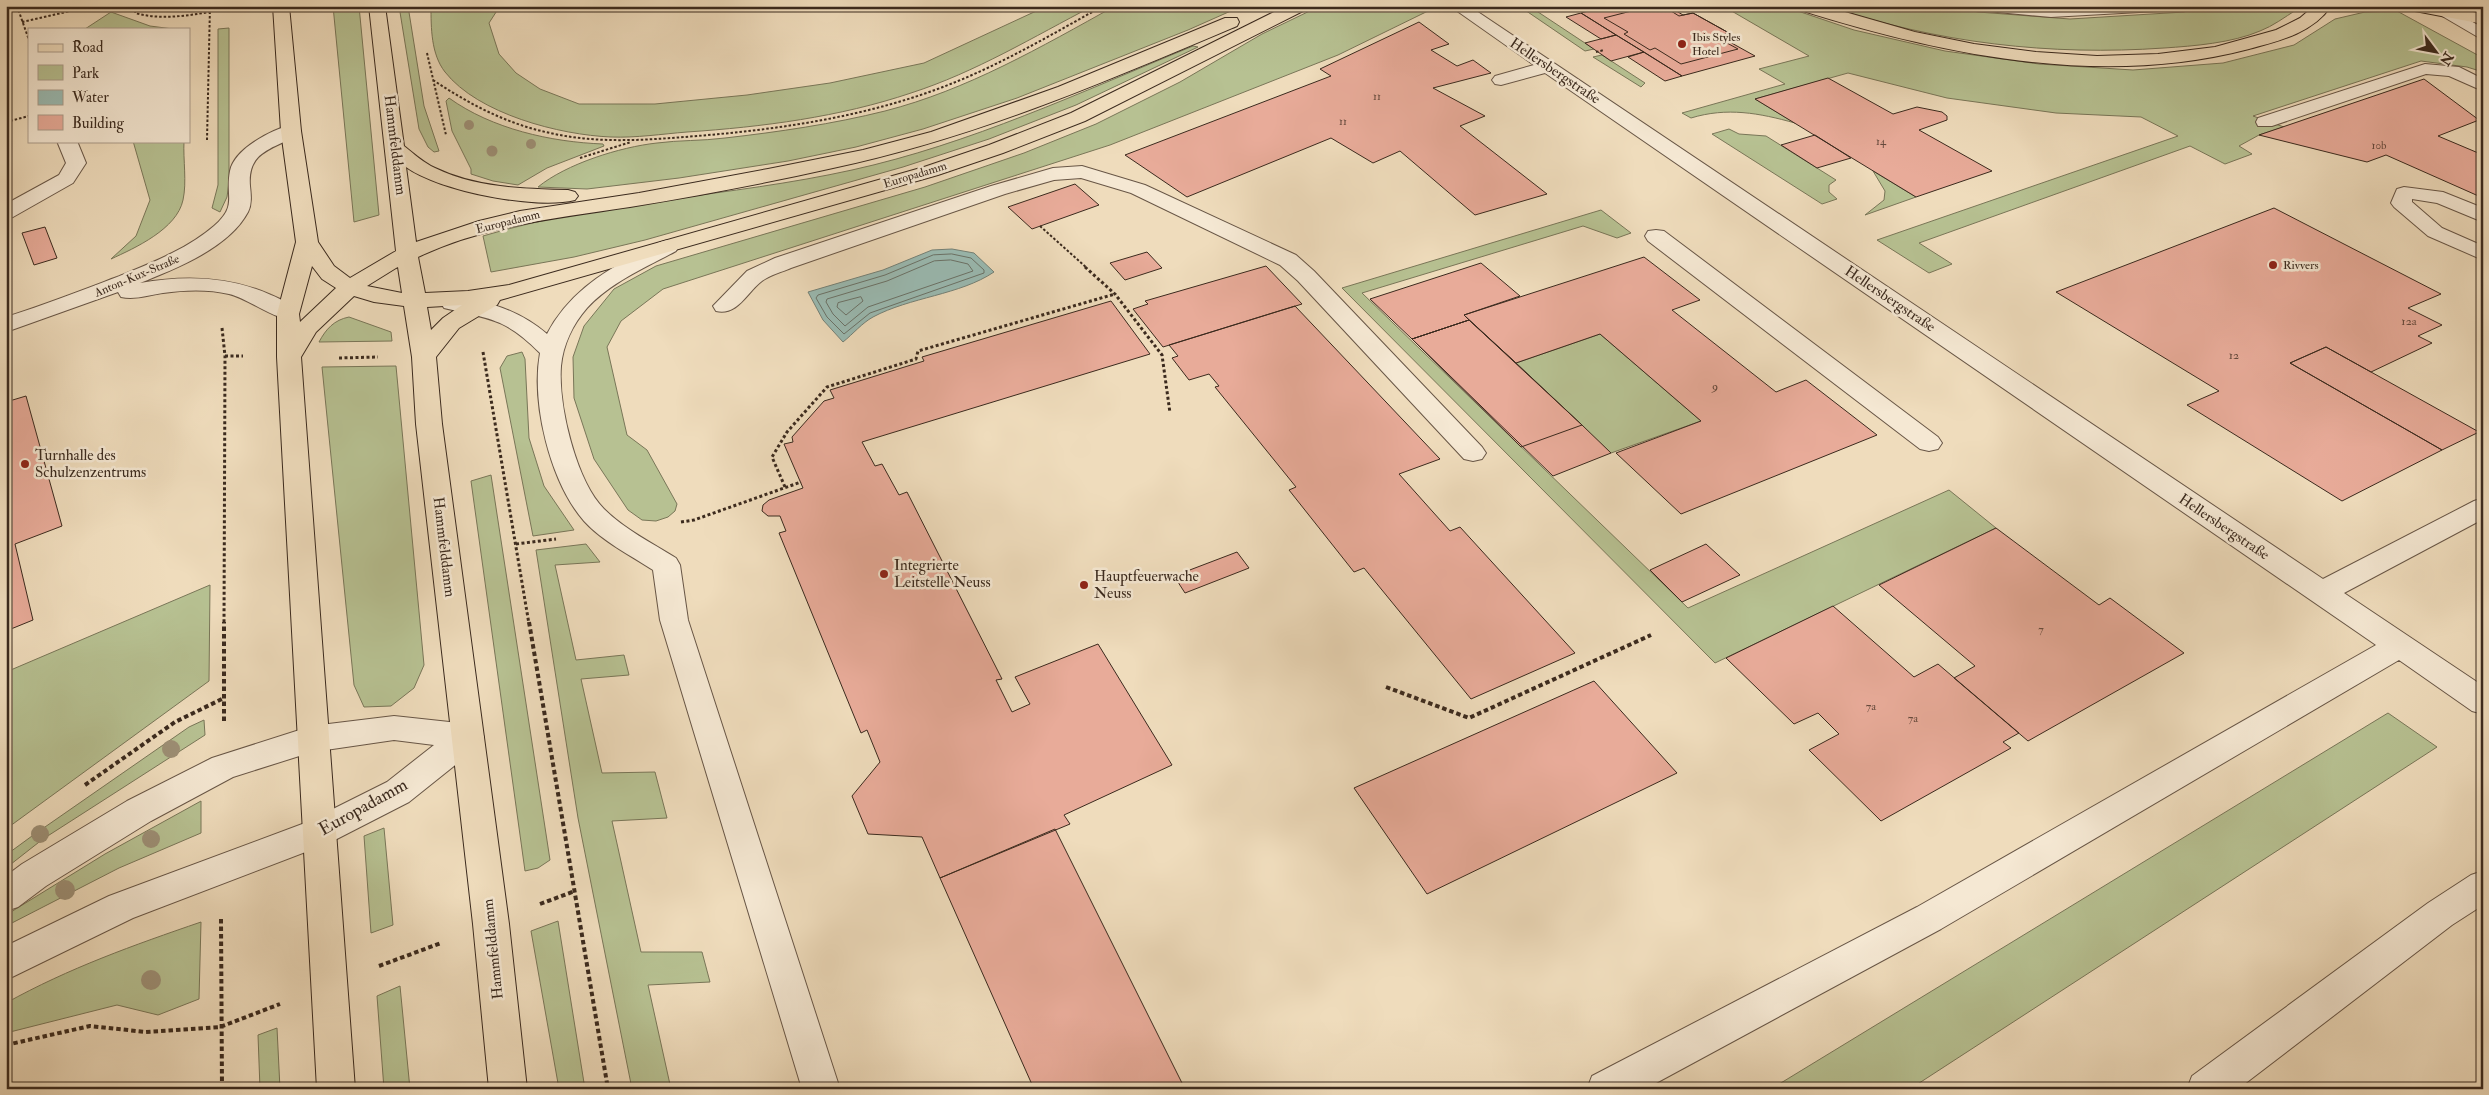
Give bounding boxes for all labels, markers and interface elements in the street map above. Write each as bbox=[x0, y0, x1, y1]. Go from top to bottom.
legend bbox=[28, 28, 190, 142]
north arrow bbox=[2412, 28, 2462, 78]
place label: Ibis Styles Hotel bbox=[1692, 30, 1740, 59]
street label: Hellersbergstraße bbox=[1506, 34, 1604, 108]
text: Road bbox=[72, 38, 104, 57]
marker: Ibis Styles Hotel bbox=[1676, 38, 1688, 50]
text: N bbox=[2436, 48, 2458, 69]
text: Park bbox=[72, 64, 99, 83]
text: Water bbox=[71, 88, 109, 107]
house number: 11 bbox=[1373, 90, 1381, 103]
street label: Hammfelddamm bbox=[379, 94, 411, 197]
text: Building bbox=[72, 114, 124, 133]
house number: 11 bbox=[1339, 115, 1347, 128]
house number: 14 bbox=[1876, 135, 1887, 148]
house number: 10b bbox=[2372, 139, 2387, 152]
street label: Europadamm bbox=[881, 158, 949, 192]
street label: Europadamm bbox=[474, 207, 542, 237]
street label: Anton-Kux-Straße bbox=[91, 251, 182, 301]
place label: Rivvers bbox=[2283, 258, 2319, 273]
marker: Rivvers bbox=[2267, 259, 2279, 271]
street label: Hellersbergstraße bbox=[1841, 262, 1939, 336]
house number: 12a bbox=[2401, 314, 2418, 329]
house number: 12 bbox=[2229, 348, 2239, 363]
house number: 9 bbox=[1711, 379, 1718, 394]
place label: Turnhalle des Schulzenzentrums bbox=[35, 446, 146, 482]
marker: Turnhalle des Schulzenzentrums bbox=[19, 458, 31, 470]
street label: Hellersbergstraße bbox=[2175, 490, 2273, 564]
street label: Hammfelddamm bbox=[428, 496, 460, 599]
place label: Integrierte Leitstelle Neuss bbox=[894, 556, 991, 592]
place label: Hauptfeuerwache Neuss bbox=[1094, 567, 1199, 603]
marker: Integrierte Leitstelle Neuss bbox=[878, 568, 890, 580]
marker: Hauptfeuerwache Neuss bbox=[1078, 579, 1090, 591]
house number: 7 bbox=[2038, 622, 2044, 637]
house number: 7a bbox=[1866, 699, 1877, 714]
house number: 7a bbox=[1908, 711, 1919, 726]
street label: Europadamm bbox=[314, 773, 412, 841]
street label: Hammfelddamm bbox=[478, 898, 508, 1000]

